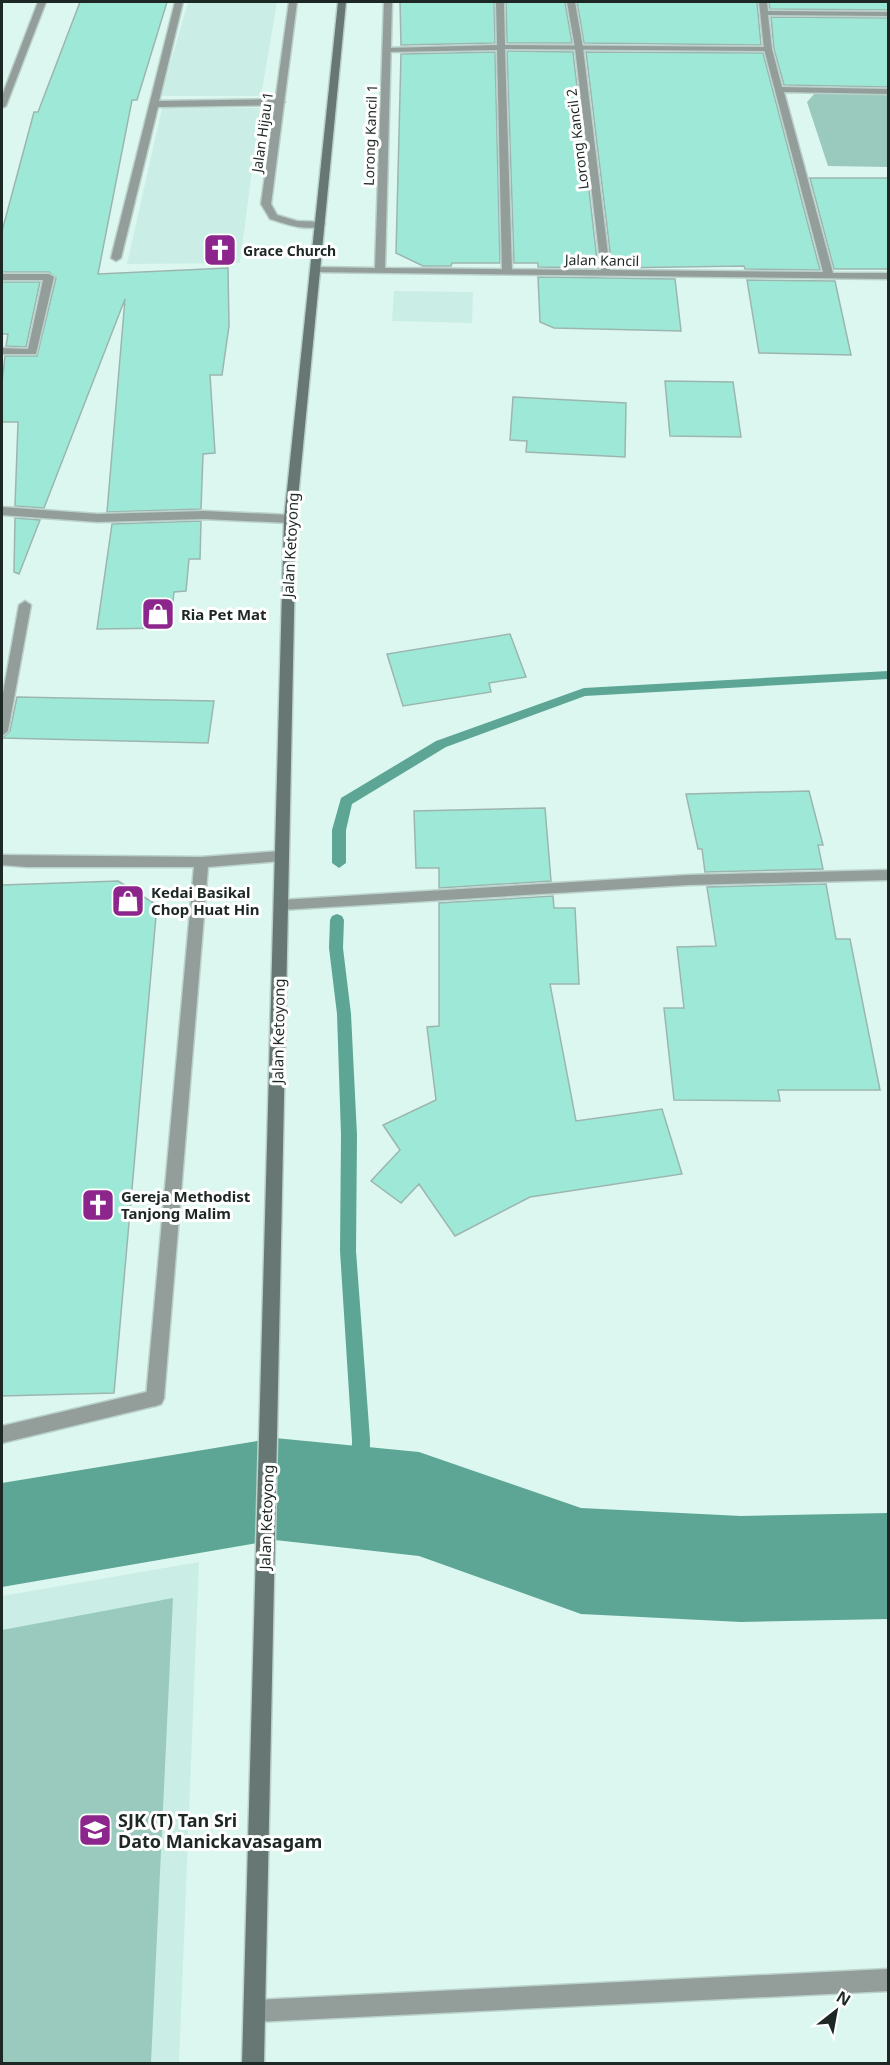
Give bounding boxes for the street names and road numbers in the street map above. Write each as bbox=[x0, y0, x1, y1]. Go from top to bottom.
street label: Lorong Kancil 1 bbox=[359, 84, 381, 186]
street label: Lorong Kancil 2 bbox=[561, 87, 593, 191]
street label: Jalan Hijau 1 bbox=[247, 90, 277, 176]
street label: Jalan Kancil bbox=[563, 250, 639, 270]
street label: Jalan Ketoyong bbox=[277, 492, 303, 600]
street label: Jalan Ketoyong bbox=[267, 978, 289, 1086]
street label: Jalan Ketoyong bbox=[254, 1464, 278, 1572]

